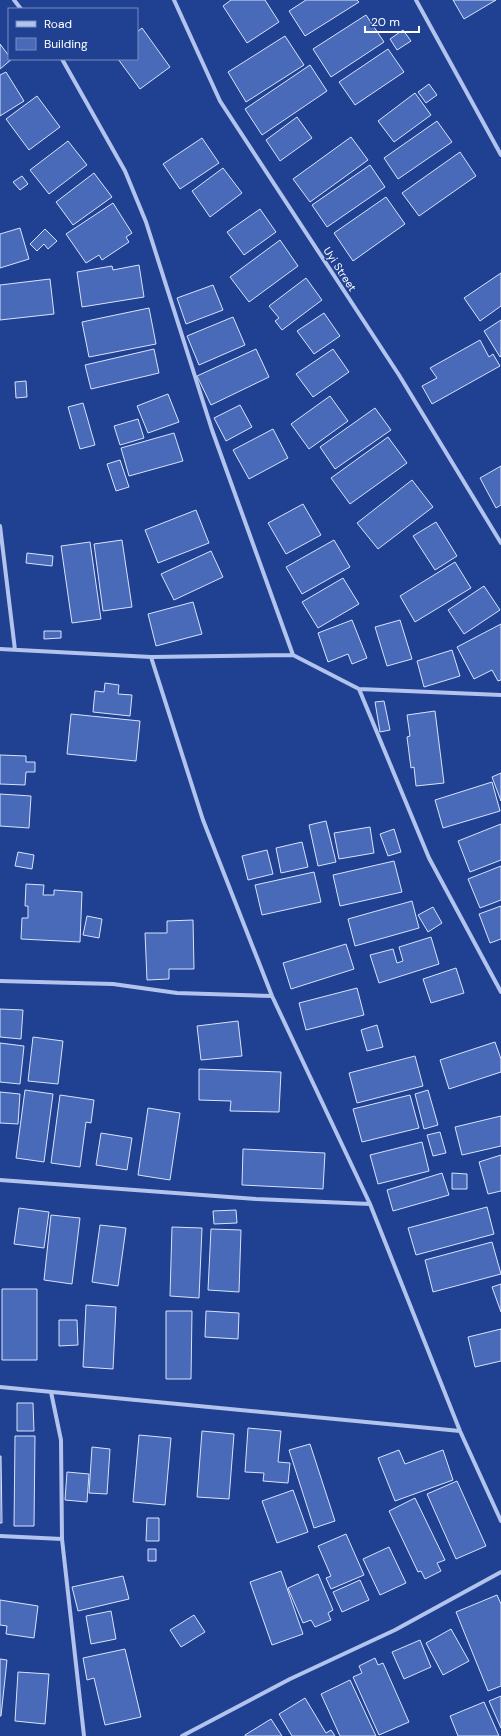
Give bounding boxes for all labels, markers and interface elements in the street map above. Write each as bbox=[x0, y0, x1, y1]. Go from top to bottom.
legend bbox=[8, 8, 138, 60]
scale bar bbox=[365, 8, 419, 34]
text: 20 m bbox=[371, 14, 400, 30]
text: Road bbox=[44, 16, 72, 32]
text: Building bbox=[44, 36, 88, 52]
street label: Uyi Street bbox=[320, 244, 360, 294]

